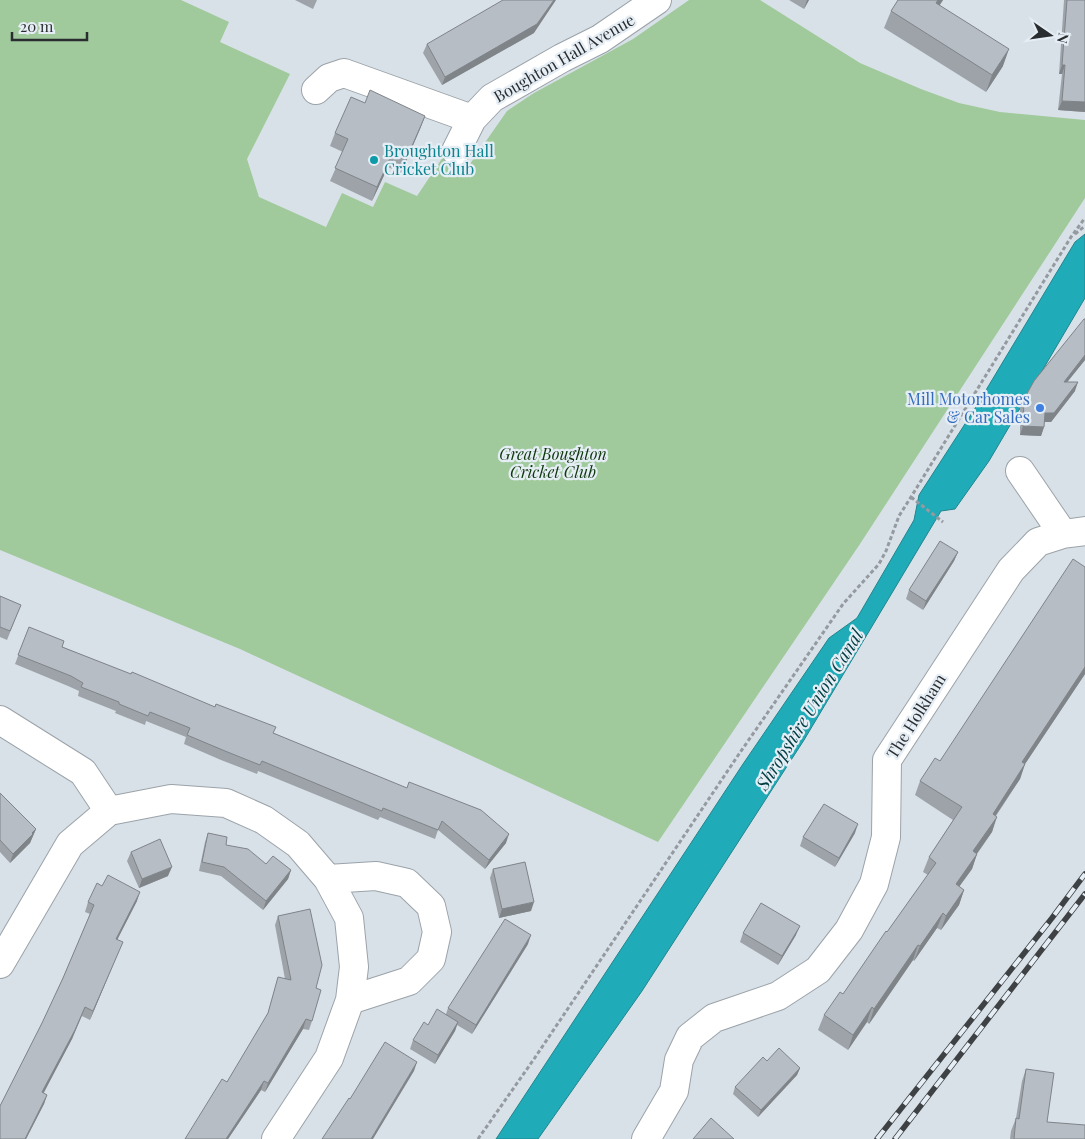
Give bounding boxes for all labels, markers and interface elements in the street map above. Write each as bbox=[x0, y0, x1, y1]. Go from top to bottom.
street label: Boughton Hall Avenue bbox=[490, 9, 638, 106]
scale bar bbox=[12, 10, 88, 42]
north arrow bbox=[1025, 10, 1075, 60]
text: 20 m bbox=[20, 16, 54, 36]
text: N bbox=[1053, 31, 1074, 45]
place label: Broughton Hall Cricket Club bbox=[384, 140, 494, 179]
marker: Broughton Hall Cricket Club bbox=[368, 154, 380, 166]
place label: Mill Motorhomes & Car Sales bbox=[907, 388, 1030, 427]
marker: Mill Motorhomes & Car Sales bbox=[1034, 402, 1046, 414]
park label: Great Boughton Cricket Club bbox=[499, 443, 607, 482]
water label: Shropshire Union Canal bbox=[749, 624, 869, 795]
street label: The Holkham bbox=[881, 669, 950, 762]

